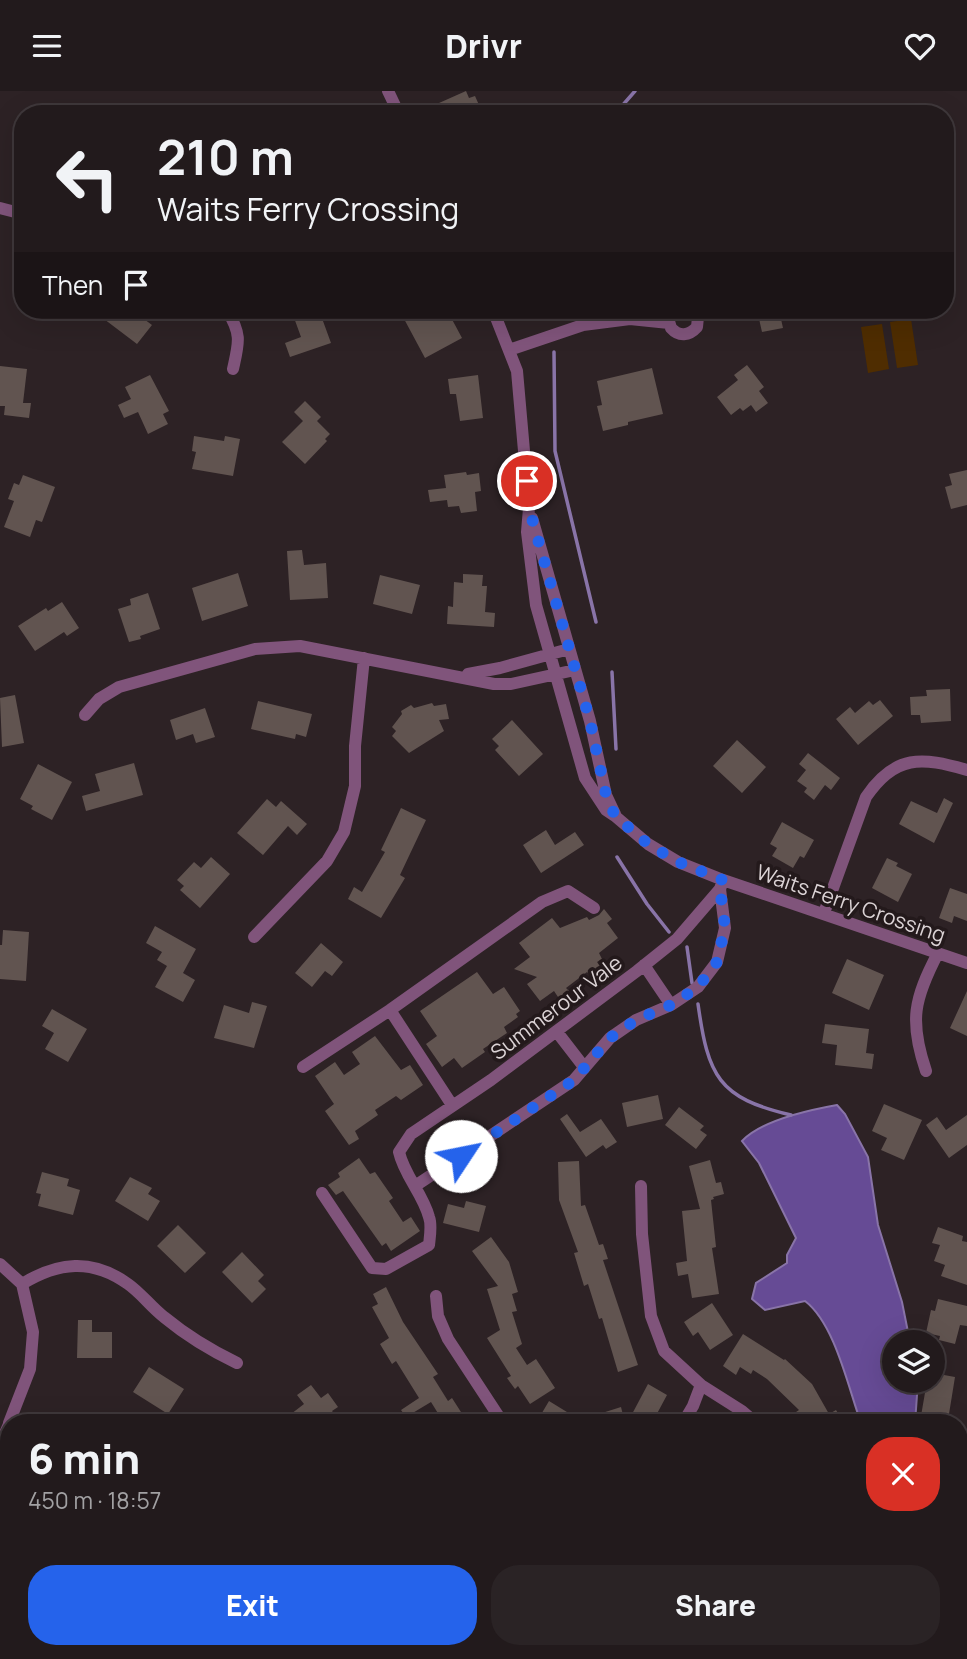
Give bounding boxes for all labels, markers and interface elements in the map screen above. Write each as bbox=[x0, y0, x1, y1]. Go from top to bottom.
text: Drivr bbox=[445, 24, 522, 68]
icon: menu bbox=[28, 27, 66, 65]
icon: heart bbox=[901, 27, 939, 65]
text: 210 m bbox=[157, 123, 294, 190]
icon: left bbox=[42, 133, 133, 224]
text: Waits Ferry Crossing bbox=[157, 187, 459, 231]
icon: arrive bbox=[117, 266, 155, 304]
text: Then bbox=[42, 267, 103, 303]
pin bbox=[497, 451, 557, 511]
icon: arrive bbox=[508, 462, 546, 500]
street label: Waits Ferry Crossing bbox=[753, 857, 949, 949]
street label: Summerour Vale bbox=[485, 948, 627, 1066]
position arrow bbox=[424, 1119, 498, 1193]
map controls bbox=[882, 1330, 945, 1393]
button: layers bbox=[882, 1330, 945, 1393]
text: 6 min bbox=[28, 1429, 140, 1487]
button: close bbox=[866, 1437, 940, 1511]
text: 450 m · 18:57 bbox=[28, 1484, 161, 1516]
button: Exit bbox=[28, 1565, 477, 1645]
button: Share bbox=[491, 1565, 940, 1645]

